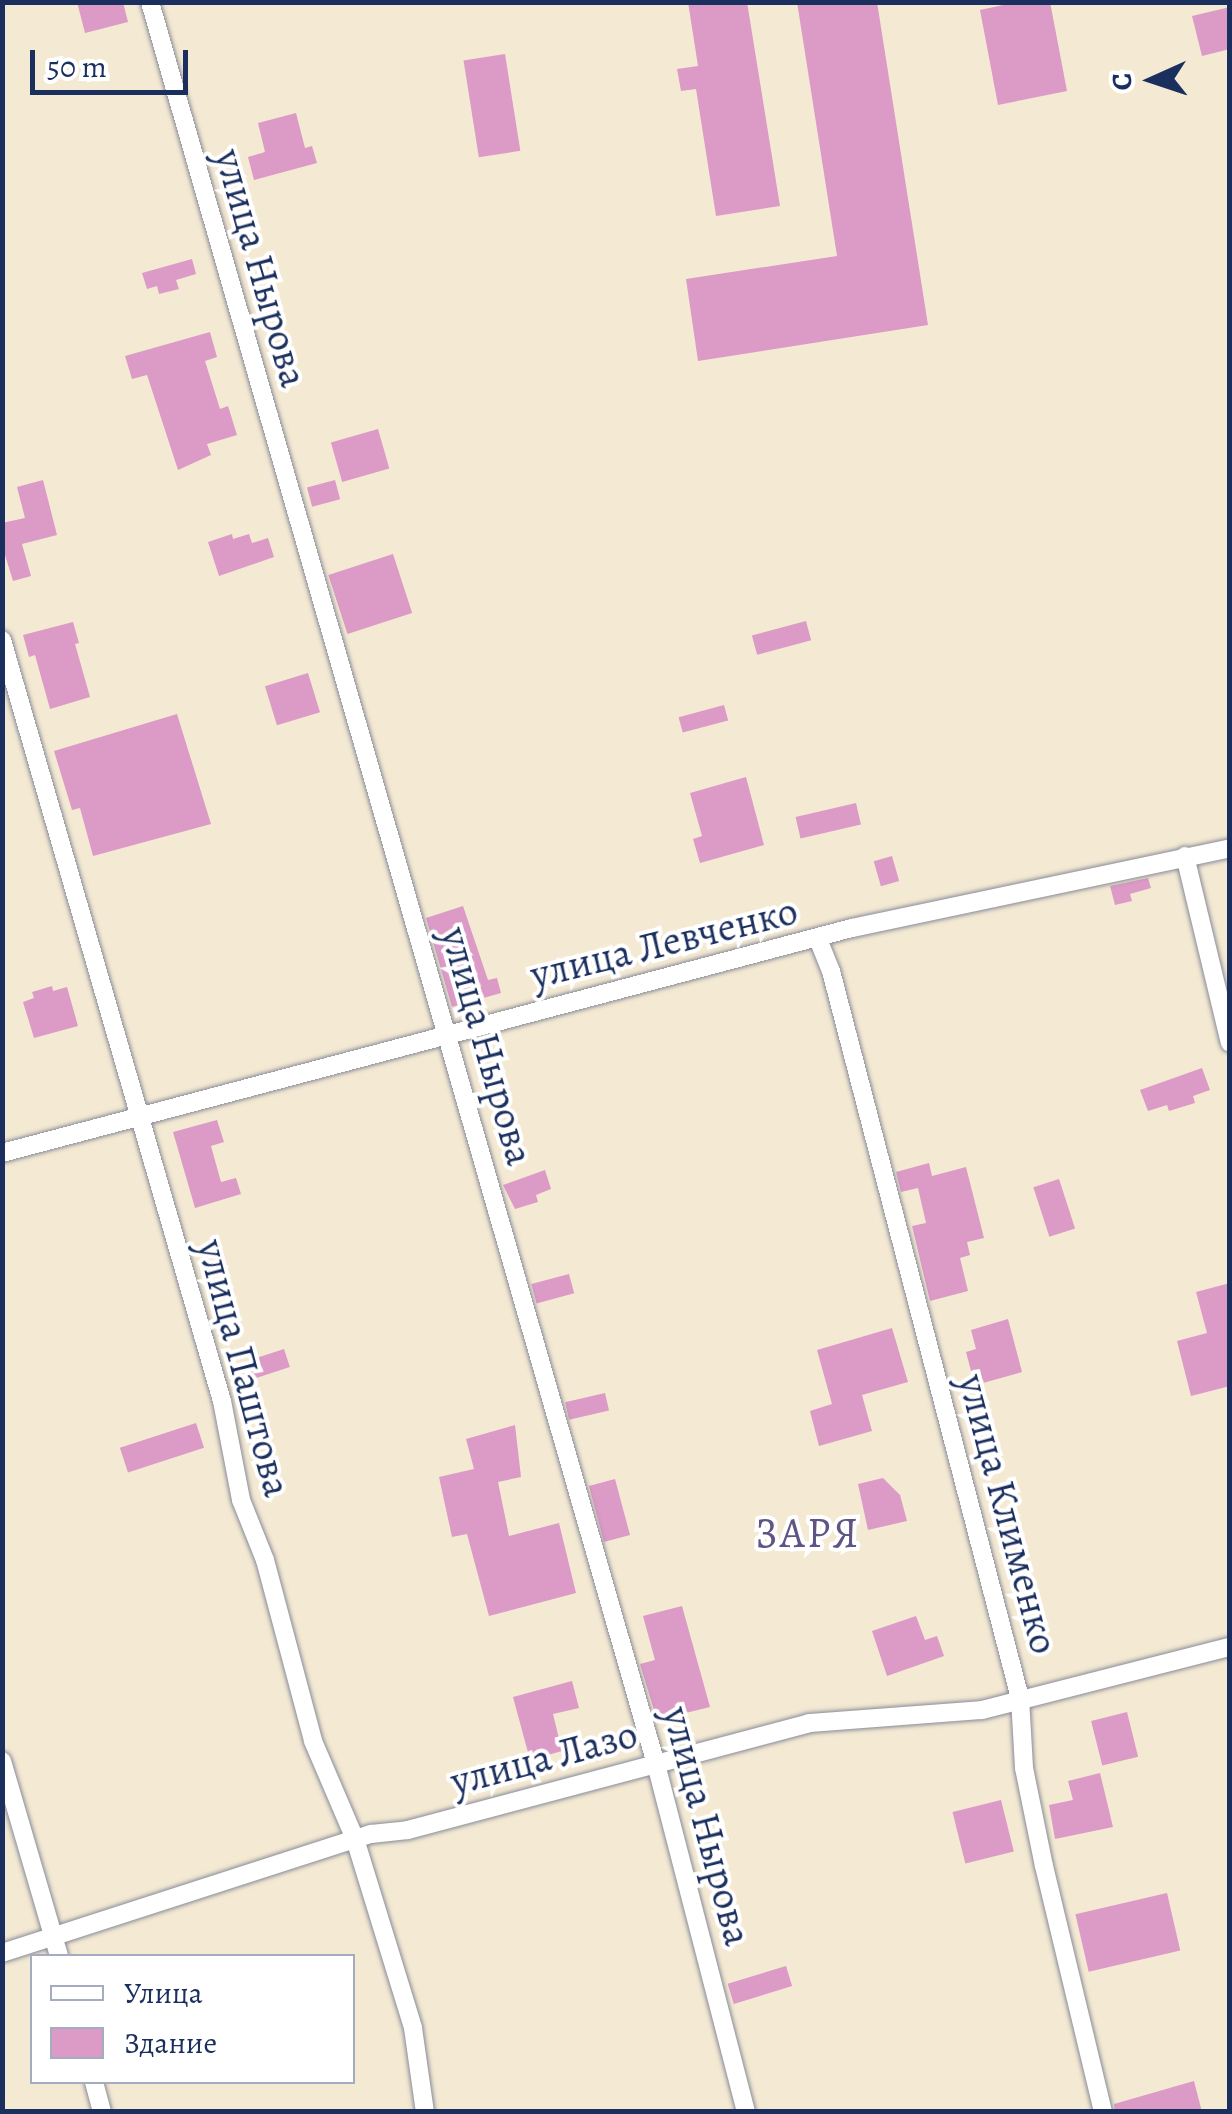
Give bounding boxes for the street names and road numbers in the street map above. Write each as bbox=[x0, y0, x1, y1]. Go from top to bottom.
street label: улица Нырова bbox=[204, 144, 318, 392]
street label: улица Левченко bbox=[526, 887, 802, 999]
street label: улица Нырова bbox=[430, 922, 544, 1170]
street label: улица Паштова bbox=[187, 1234, 301, 1502]
street label: улица Клименко bbox=[948, 1369, 1068, 1659]
street label: улица Нырова bbox=[652, 1701, 762, 1951]
street label: улица Лазо bbox=[445, 1710, 643, 1806]

